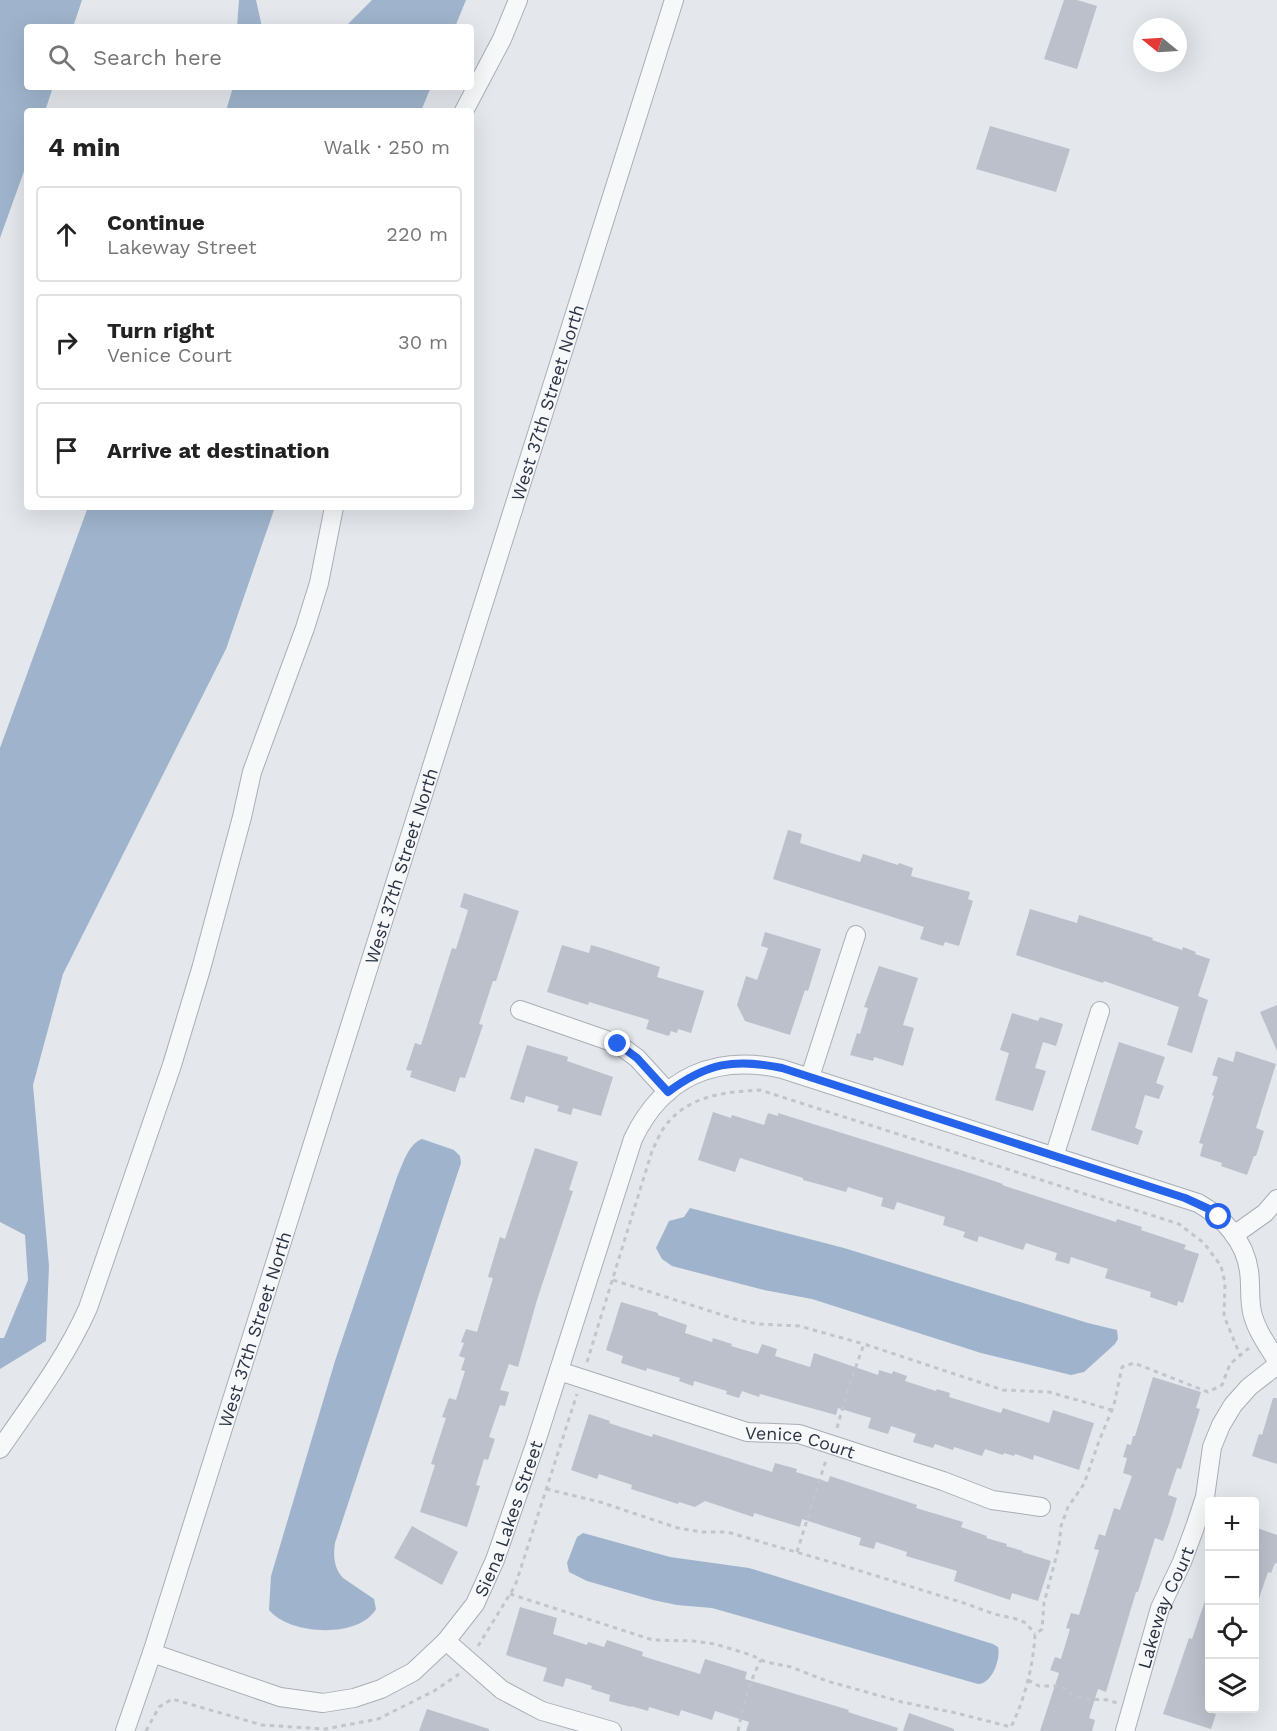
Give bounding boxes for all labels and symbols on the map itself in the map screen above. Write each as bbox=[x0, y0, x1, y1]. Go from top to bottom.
north arrow bbox=[1133, 18, 1187, 72]
street label: West 37th Street North bbox=[506, 302, 588, 503]
street label: West 37th Street North bbox=[360, 765, 441, 967]
route end bbox=[604, 1030, 630, 1056]
route start bbox=[1205, 1203, 1231, 1229]
street label: West 37th Street North bbox=[213, 1229, 295, 1430]
street label: Venice Court bbox=[745, 1421, 858, 1462]
street label: Siena Lakes Street bbox=[469, 1437, 546, 1600]
street label: Lakeway Court bbox=[1133, 1543, 1197, 1671]

